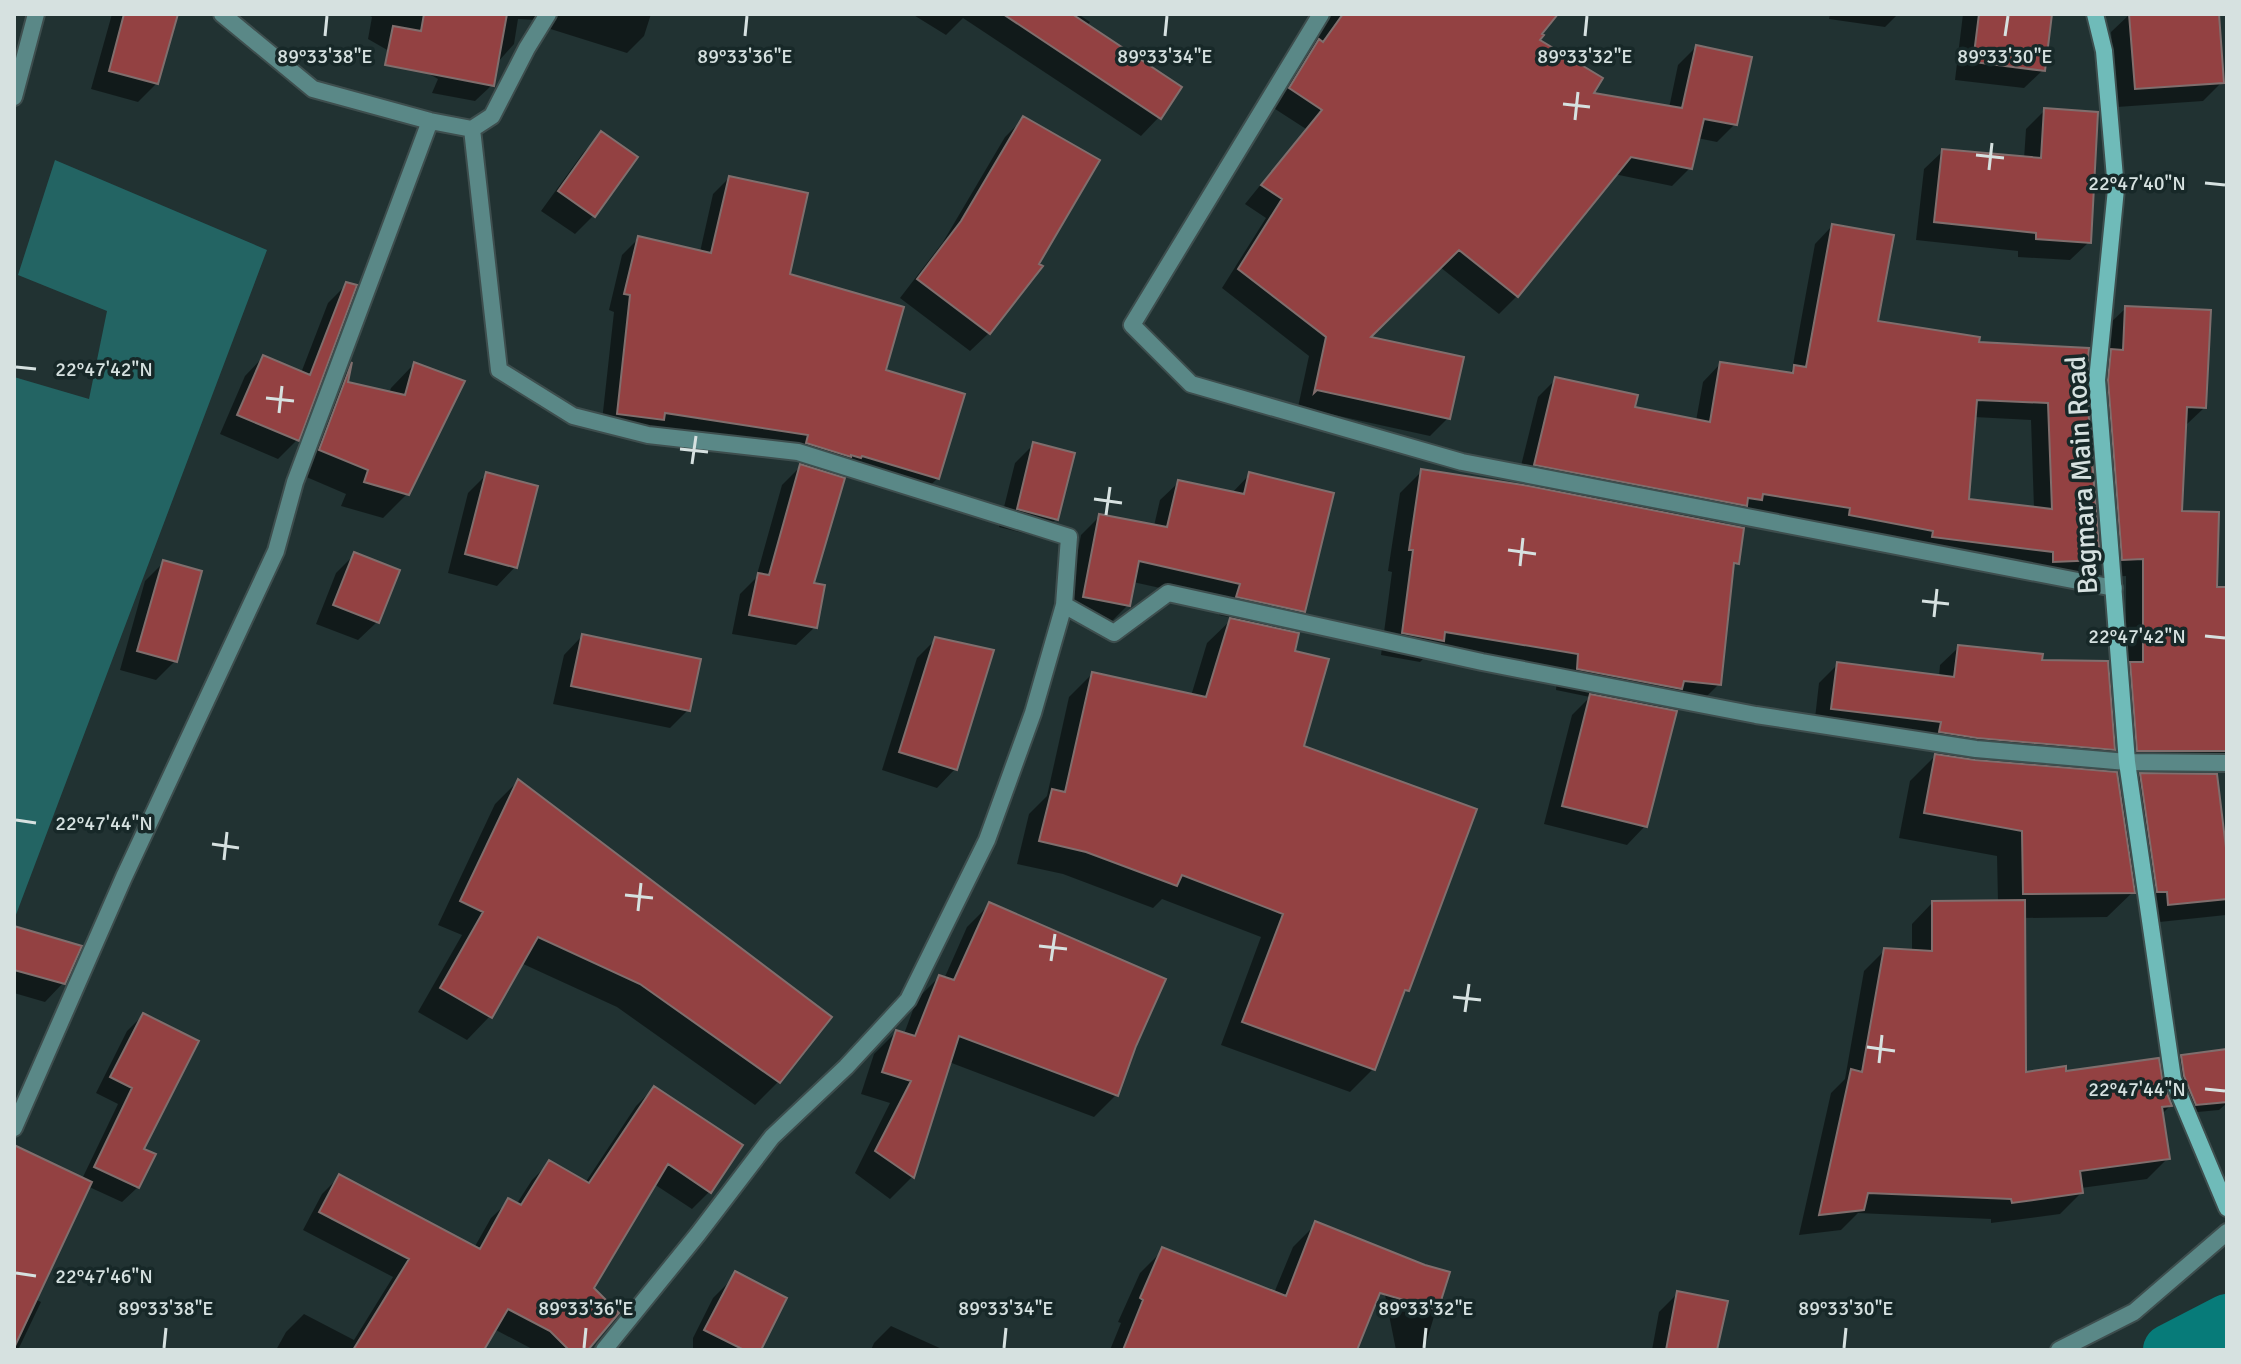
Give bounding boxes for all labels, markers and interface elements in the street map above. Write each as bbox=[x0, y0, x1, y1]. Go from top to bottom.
text: 89°33'38"E bbox=[277, 44, 373, 69]
text: 89°33'36"E bbox=[697, 44, 793, 69]
text: 89°33'34"E bbox=[1117, 44, 1213, 69]
text: 89°33'32"E bbox=[1537, 44, 1633, 69]
text: 89°33'30"E bbox=[1957, 44, 2053, 69]
text: 22°47'40"N bbox=[2088, 171, 2186, 196]
street label: Bagmara Main Road bbox=[2059, 355, 2105, 595]
text: 22°47'42"N bbox=[55, 357, 153, 382]
text: 22°47'42"N bbox=[2088, 624, 2186, 649]
text: 22°47'44"N bbox=[55, 811, 153, 836]
text: 22°47'44"N bbox=[2088, 1077, 2186, 1102]
text: 22°47'46"N bbox=[55, 1264, 153, 1289]
text: 89°33'38"E bbox=[118, 1296, 214, 1321]
text: 89°33'36"E bbox=[538, 1296, 634, 1321]
text: 89°33'34"E bbox=[958, 1296, 1054, 1321]
text: 89°33'32"E bbox=[1378, 1296, 1474, 1321]
text: 89°33'30"E bbox=[1798, 1296, 1894, 1321]

